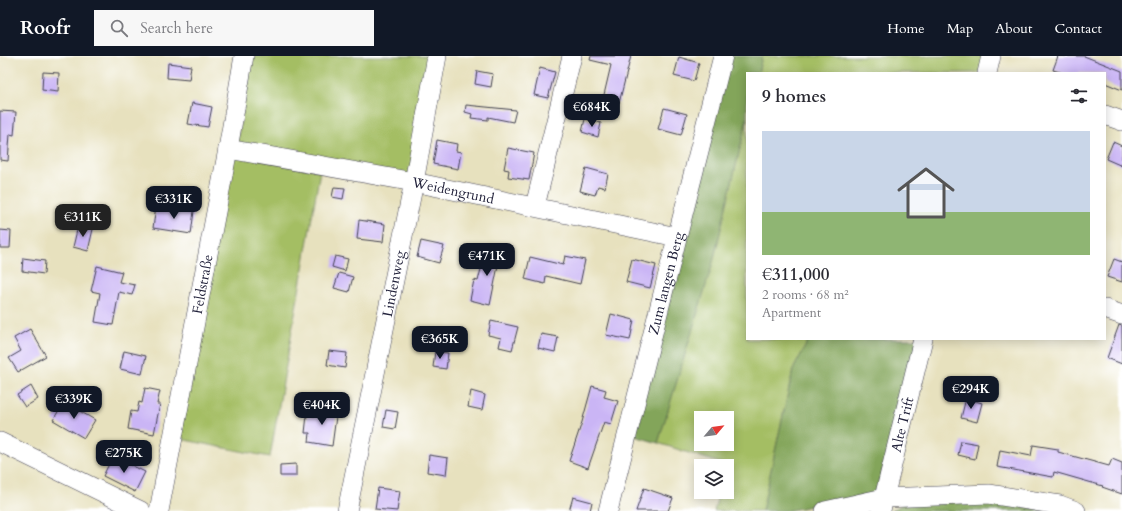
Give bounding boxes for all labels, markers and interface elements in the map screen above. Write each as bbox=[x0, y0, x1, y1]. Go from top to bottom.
search box bbox=[94, 10, 374, 46]
text: Roofr bbox=[20, 15, 70, 41]
icon: search bbox=[108, 17, 130, 39]
text: Search here bbox=[140, 18, 213, 38]
text: Home bbox=[887, 19, 925, 38]
text: Map bbox=[947, 19, 973, 38]
text: About bbox=[995, 19, 1032, 38]
text: Contact bbox=[1054, 19, 1102, 38]
text: 9 homes bbox=[762, 85, 826, 108]
icon: filters bbox=[1068, 85, 1090, 107]
pin: €684K bbox=[564, 94, 620, 128]
text: €684K bbox=[573, 98, 611, 116]
icon: home bbox=[890, 157, 962, 229]
street label: Weidengrund bbox=[409, 172, 497, 208]
pin: €331K bbox=[146, 186, 202, 220]
text: €331K bbox=[155, 190, 193, 208]
pin: €311K bbox=[55, 204, 111, 238]
text: €311K bbox=[64, 208, 102, 226]
street label: Zum langen Berg bbox=[643, 229, 688, 337]
pin: €471K bbox=[459, 243, 515, 277]
text: €471K bbox=[468, 247, 506, 265]
street label: Lindenweg bbox=[377, 249, 409, 319]
street label: Feldstraße bbox=[187, 253, 217, 316]
text: €311,000 bbox=[762, 263, 829, 286]
text: 2 rooms · 68 m² bbox=[762, 286, 849, 304]
text: Apartment bbox=[762, 304, 821, 322]
pin: €365K bbox=[412, 326, 468, 360]
text: €365K bbox=[421, 330, 459, 348]
pin: €294K bbox=[943, 376, 999, 410]
text: €294K bbox=[952, 380, 990, 398]
pin: €339K bbox=[46, 386, 102, 420]
text: €339K bbox=[55, 390, 93, 408]
pin: €404K bbox=[294, 392, 350, 426]
street label: Alte Trift bbox=[886, 394, 918, 454]
text: €404K bbox=[303, 396, 341, 414]
north arrow bbox=[694, 411, 734, 451]
map controls bbox=[694, 411, 734, 499]
pin: €275K bbox=[96, 440, 152, 474]
text: €275K bbox=[105, 444, 143, 462]
button: layers bbox=[694, 459, 734, 499]

